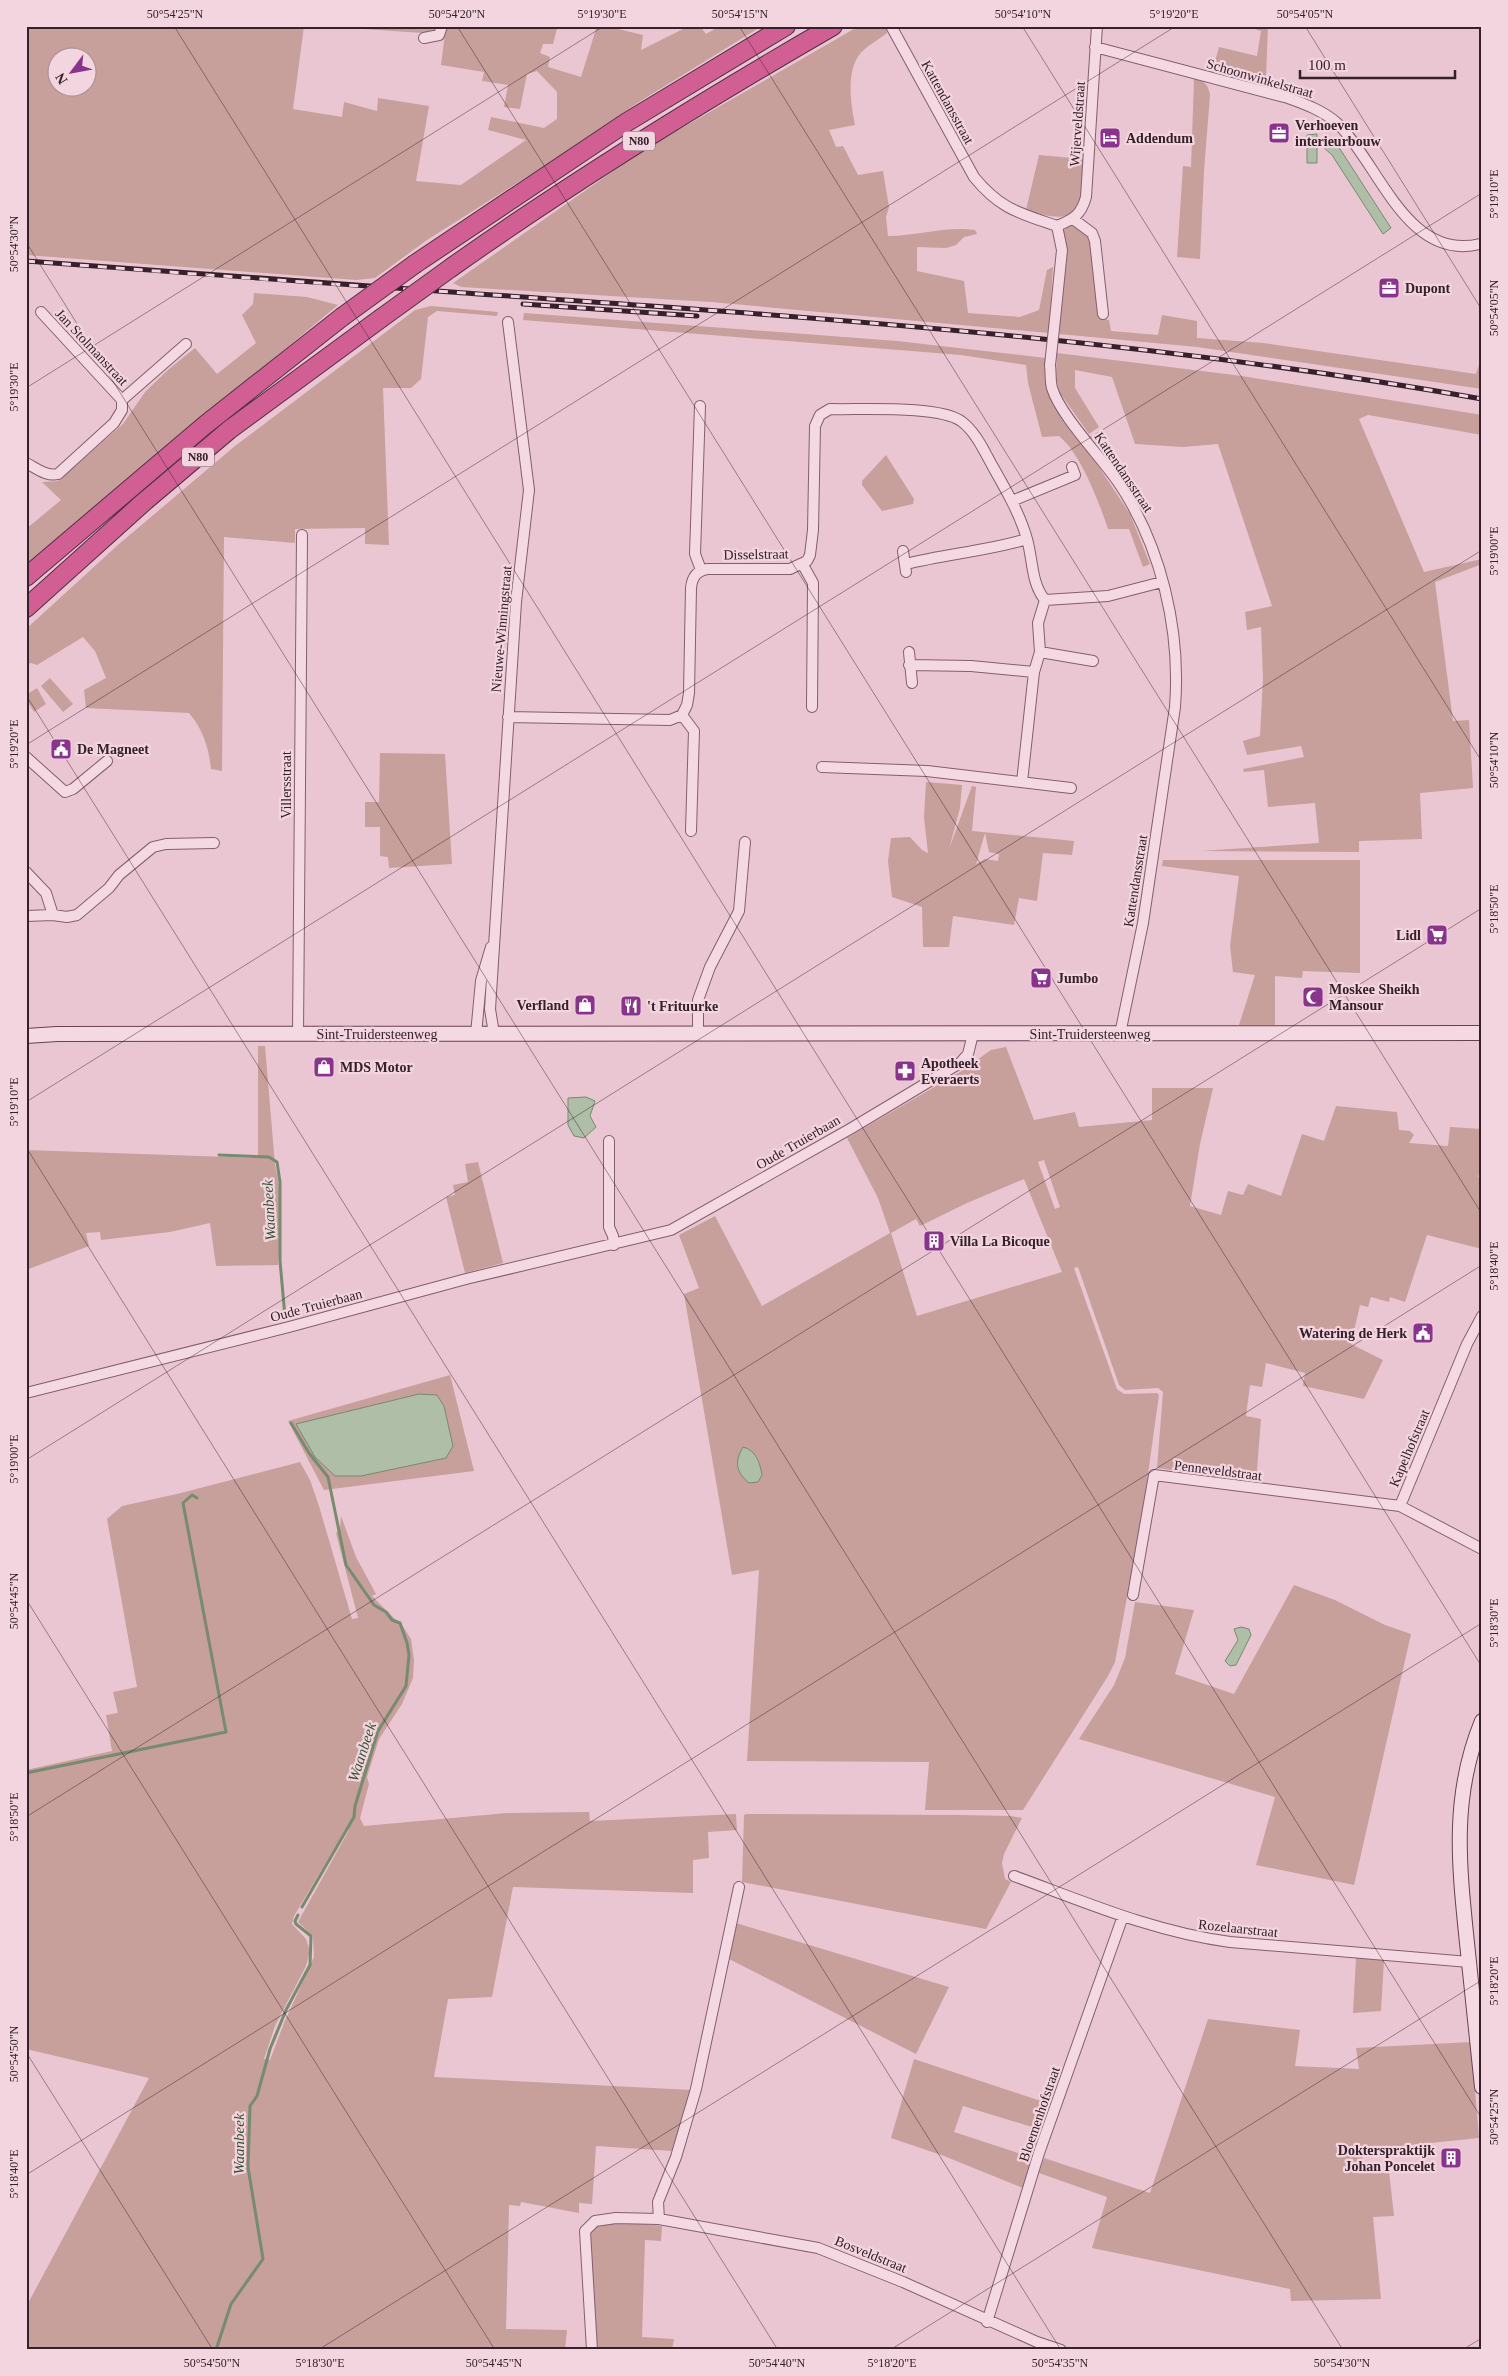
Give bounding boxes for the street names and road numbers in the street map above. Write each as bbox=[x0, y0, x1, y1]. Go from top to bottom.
street label: Schoonwinkelstraat bbox=[1205, 56, 1315, 101]
street label: Kattendansstraat bbox=[918, 58, 977, 147]
street label: Wijerveldstraat bbox=[1067, 81, 1088, 167]
road number: N80 bbox=[623, 132, 655, 150]
street label: Jan Stolmanstraat bbox=[52, 306, 131, 389]
street label: Kattendansstraat bbox=[1091, 429, 1156, 515]
road number: N80 bbox=[182, 448, 214, 467]
street label: Disselstraat bbox=[723, 546, 789, 563]
street label: Nieuwe-Winningstraat bbox=[488, 565, 515, 693]
street label: Villersstraat bbox=[279, 751, 294, 819]
street label: Kattendansstraat bbox=[1121, 834, 1150, 928]
street label: Sint-Truidersteenweg bbox=[317, 1027, 437, 1042]
street label: Sint-Truidersteenweg bbox=[1030, 1027, 1150, 1042]
street label: Oude Truierbaan bbox=[754, 1112, 843, 1173]
street label: Oude Truierbaan bbox=[269, 1286, 364, 1325]
street label: Kapelhofstraat bbox=[1386, 1407, 1433, 1489]
street label: Penneveldstraat bbox=[1173, 1458, 1263, 1483]
street label: Rozelaarstraat bbox=[1197, 1917, 1279, 1940]
street label: Bloemenhofstraat bbox=[1016, 2065, 1063, 2164]
street label: Bosveldstraat bbox=[833, 2233, 909, 2276]

